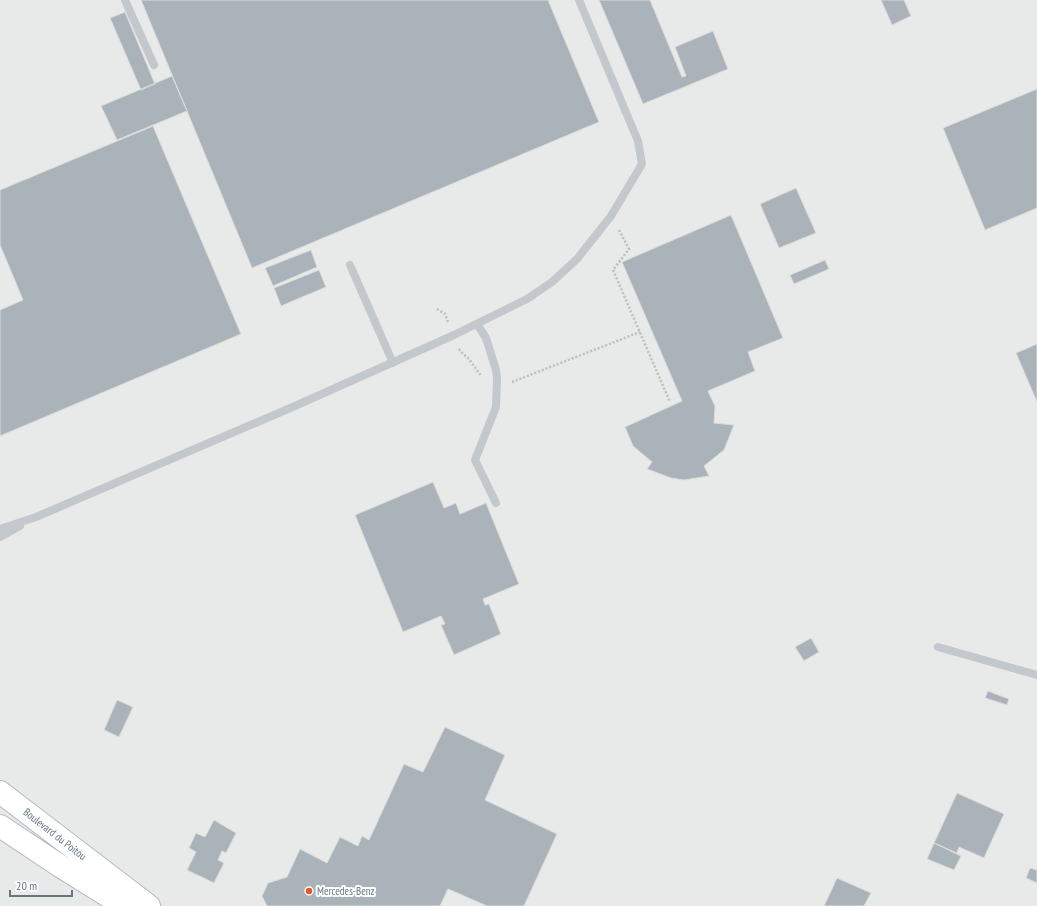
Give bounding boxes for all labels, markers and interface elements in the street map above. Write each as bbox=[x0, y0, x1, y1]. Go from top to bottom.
street label: Boulevard du Poitou bbox=[21, 805, 90, 863]
scale bar bbox=[10, 872, 72, 898]
text: 20 m bbox=[16, 878, 37, 893]
place label: Mercedes-Benz bbox=[317, 884, 375, 898]
marker: Mercedes-Benz bbox=[304, 886, 314, 896]

